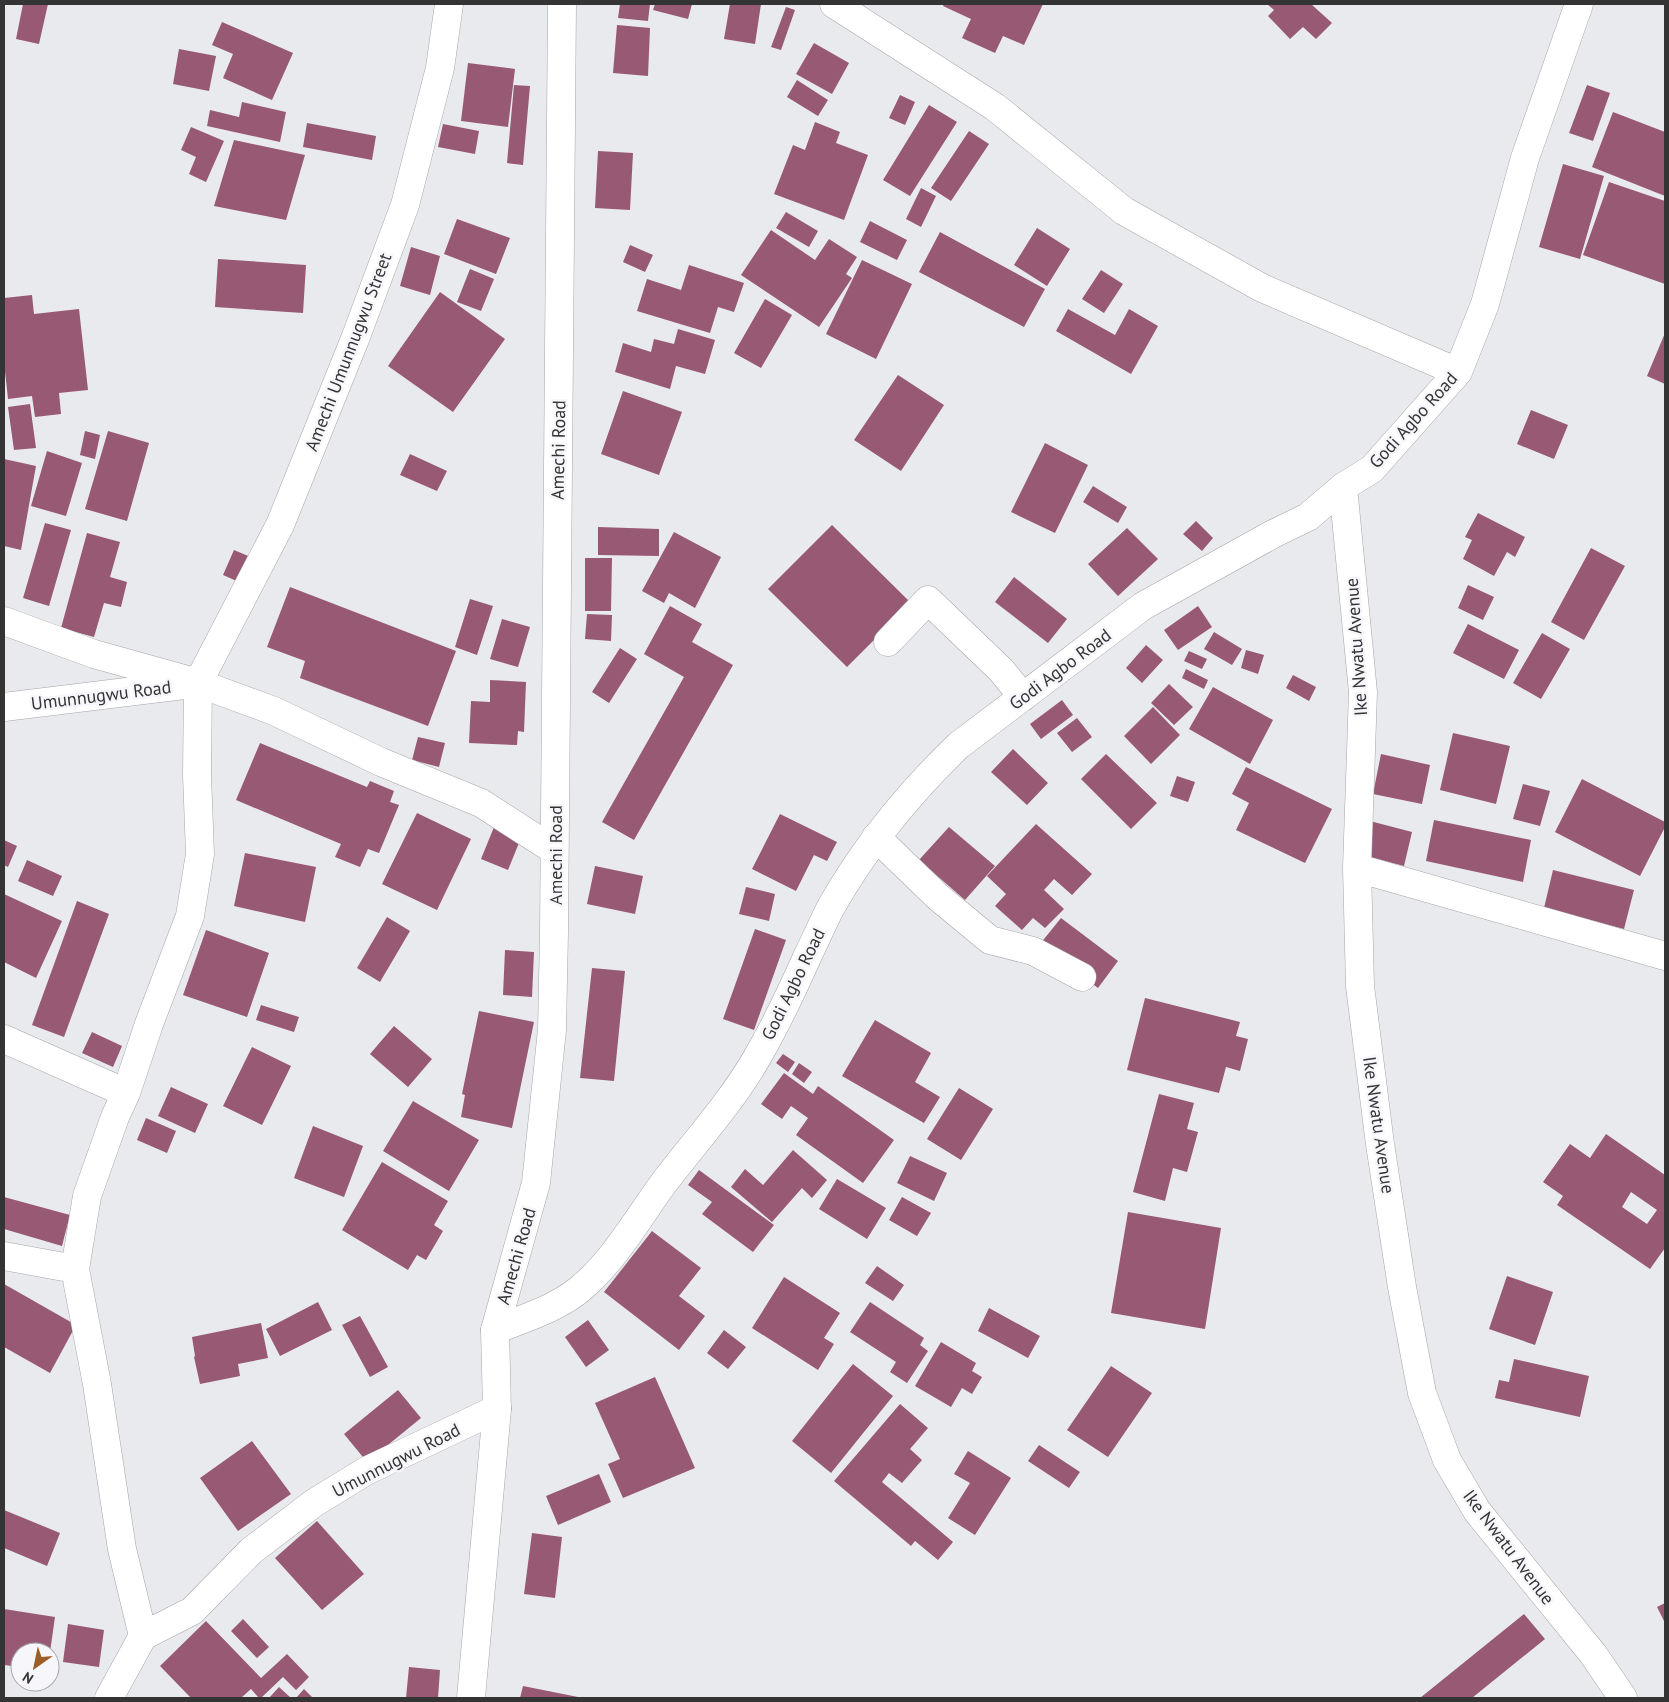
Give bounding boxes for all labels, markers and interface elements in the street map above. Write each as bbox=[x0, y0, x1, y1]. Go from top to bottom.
street label: Amechi Umunnugwu Street bbox=[300, 250, 396, 454]
street label: Godi Agbo Road bbox=[1364, 367, 1462, 473]
street label: Amechi Road bbox=[546, 400, 570, 500]
street label: Ike Nwatu Avenue bbox=[1340, 577, 1372, 717]
street label: Godi Agbo Road bbox=[1004, 623, 1116, 715]
street label: Umunnugwu Road bbox=[30, 675, 172, 715]
street label: Amechi Road bbox=[544, 805, 567, 905]
street label: Godi Agbo Road bbox=[756, 924, 830, 1044]
street label: Ike Nwatu Avenue bbox=[1358, 1055, 1400, 1195]
street label: Amechi Road bbox=[491, 1205, 541, 1307]
street label: Umunnugwu Road bbox=[328, 1418, 464, 1502]
street label: Ike Nwatu Avenue bbox=[1458, 1485, 1560, 1609]
north arrow bbox=[10, 1642, 60, 1692]
text: N bbox=[19, 1668, 37, 1688]

